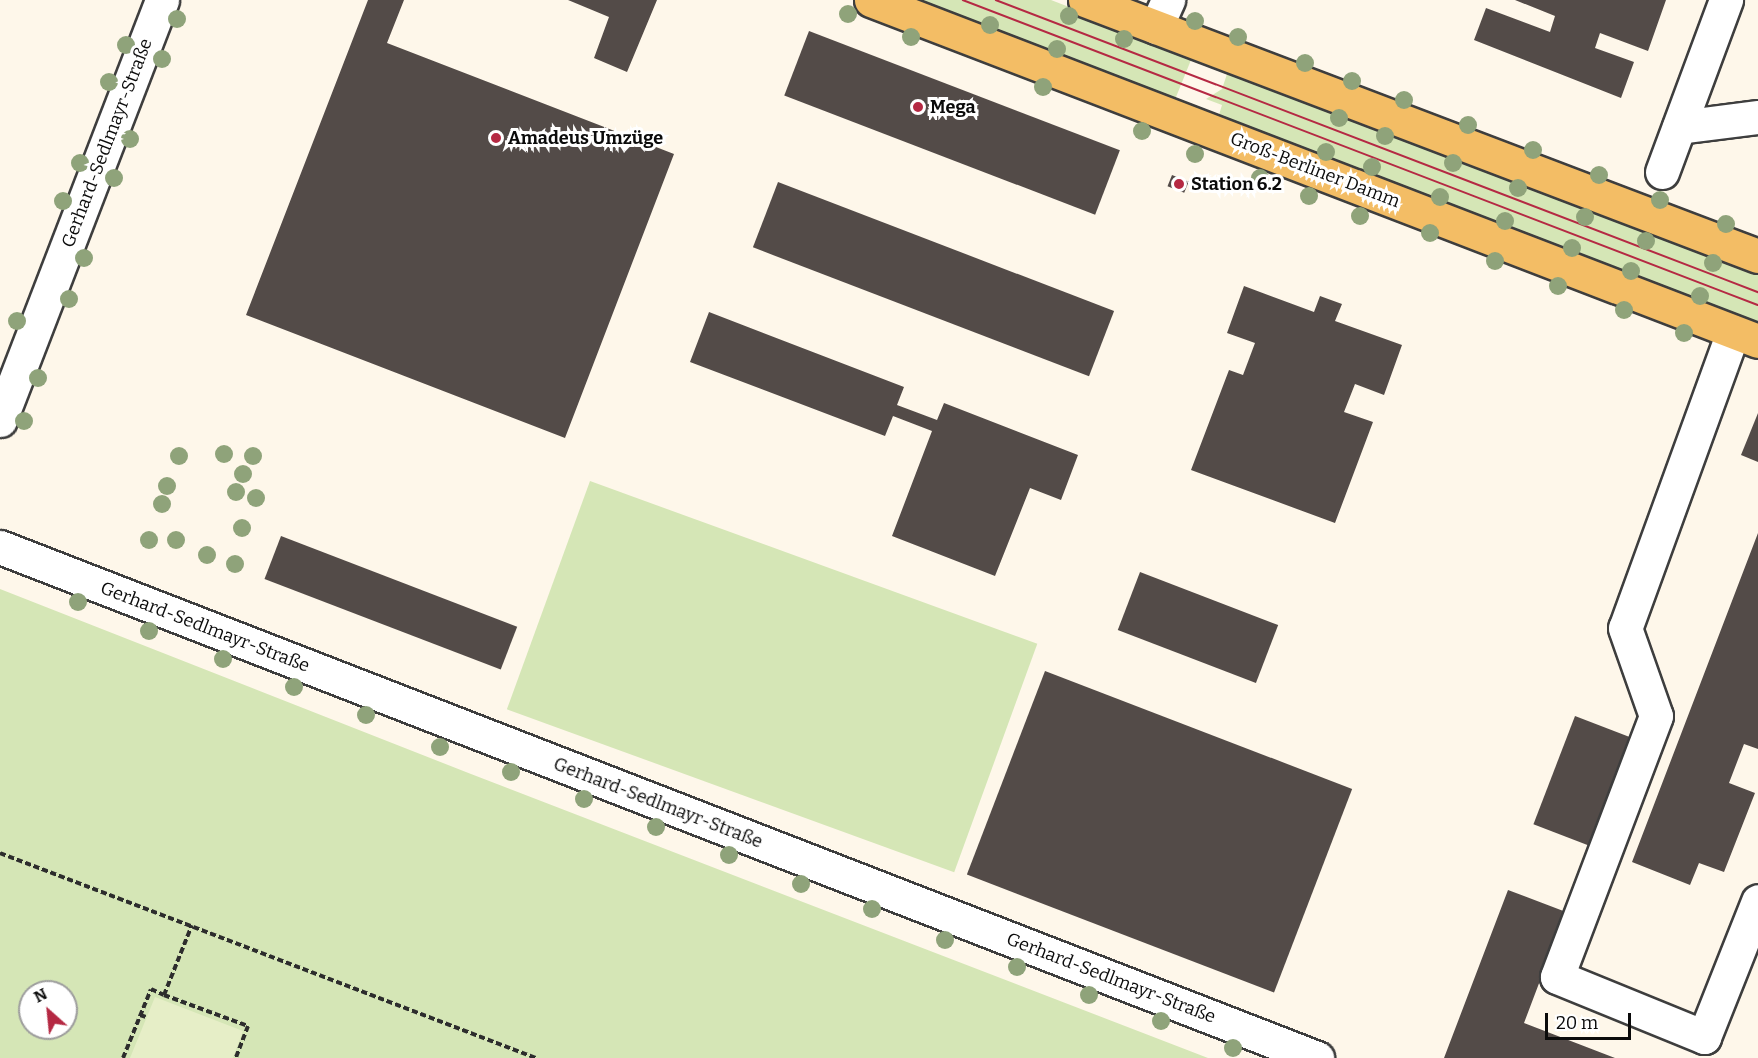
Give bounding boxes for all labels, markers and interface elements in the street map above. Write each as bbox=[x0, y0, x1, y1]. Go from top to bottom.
street label: Gerhard-Sedlmayr-Straße bbox=[57, 35, 157, 251]
place label: Mega bbox=[930, 96, 976, 118]
marker: Mega bbox=[911, 100, 925, 114]
place label: Amadeus Umzüge bbox=[508, 127, 663, 149]
street label: Groß-Berliner Damm bbox=[1227, 128, 1403, 212]
marker: Amadeus Umzüge bbox=[489, 131, 503, 145]
place label: Station 6.2 bbox=[1191, 173, 1282, 195]
marker: Station 6.2 bbox=[1172, 177, 1186, 191]
street label: Gerhard-Sedlmayr-Straße bbox=[97, 577, 313, 677]
street label: Gerhard-Sedlmayr-Straße bbox=[550, 753, 766, 853]
street label: Gerhard-Sedlmayr-Straße bbox=[1003, 928, 1219, 1028]
north arrow bbox=[18, 980, 78, 1040]
text: N bbox=[31, 984, 50, 1007]
scale bar bbox=[1548, 1001, 1634, 1039]
text: 20 m bbox=[1556, 1012, 1598, 1034]

